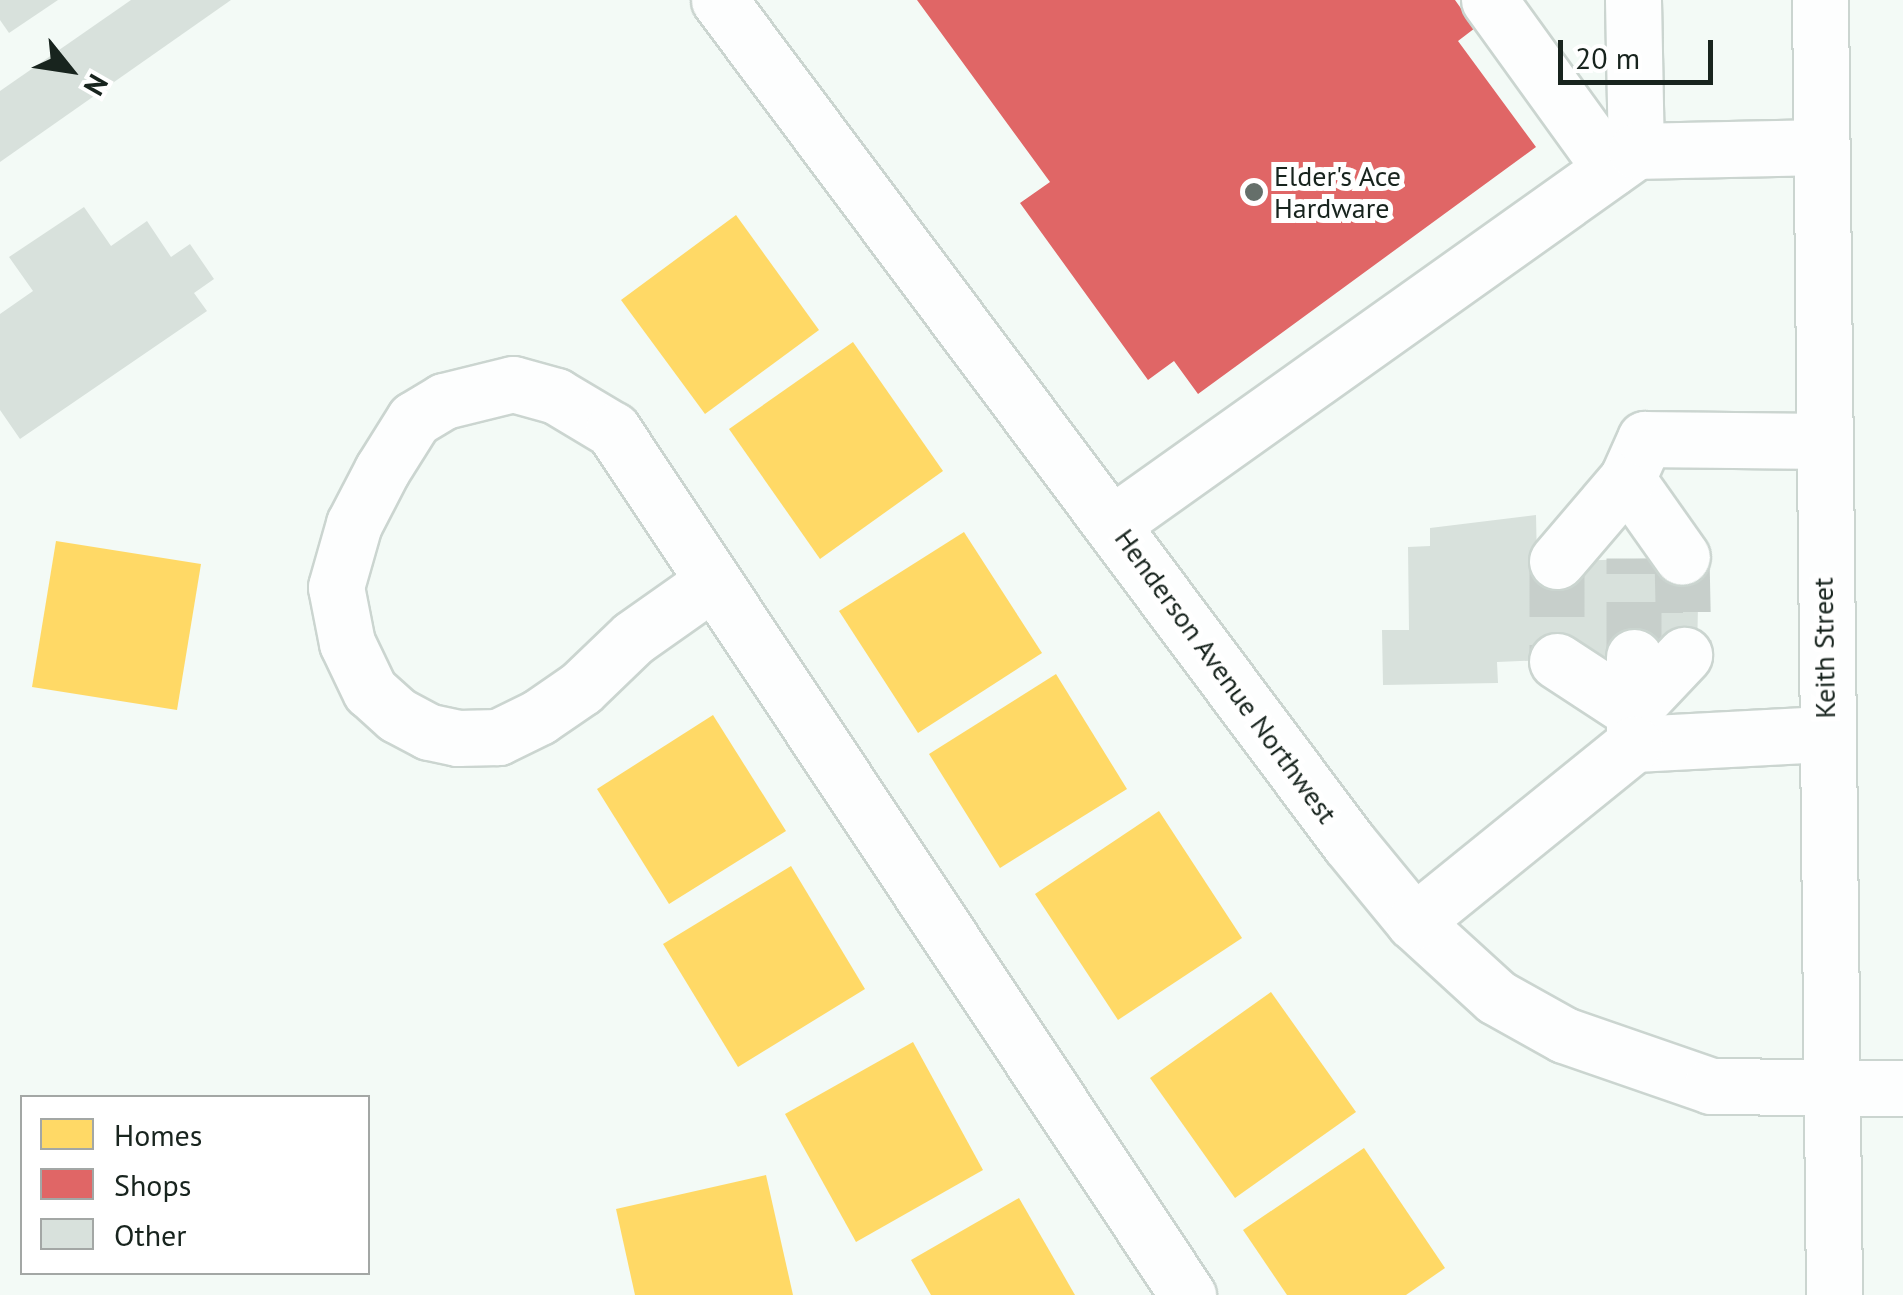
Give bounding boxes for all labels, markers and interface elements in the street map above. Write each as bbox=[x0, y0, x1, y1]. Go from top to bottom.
north arrow bbox=[20, 20, 120, 120]
scale bar bbox=[1563, 20, 1718, 82]
text: 20 m bbox=[1575, 38, 1640, 77]
text: N bbox=[76, 68, 117, 102]
place label: Elder's Ace Hardware bbox=[1274, 159, 1402, 225]
marker: Elder's Ace Hardware bbox=[1243, 181, 1265, 203]
street label: Henderson Avenue Northwest bbox=[1108, 522, 1344, 830]
street label: Keith Street bbox=[1806, 577, 1842, 719]
legend bbox=[20, 1095, 370, 1275]
text: Homes bbox=[114, 1115, 202, 1154]
text: Shops bbox=[114, 1165, 191, 1204]
text: Other bbox=[114, 1215, 187, 1254]

